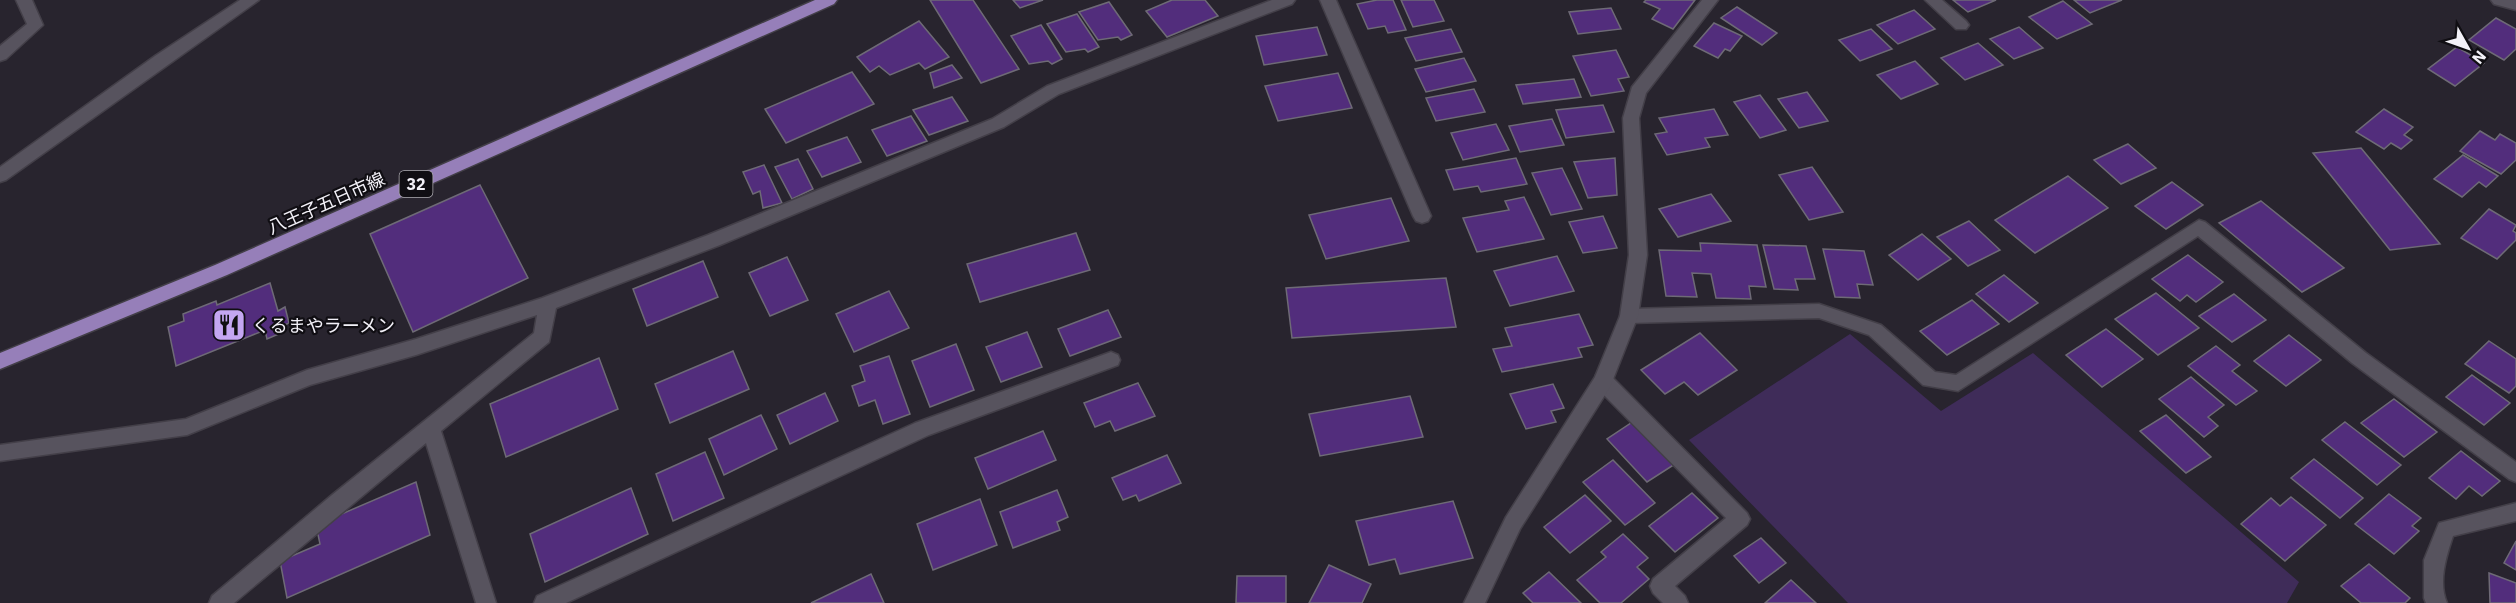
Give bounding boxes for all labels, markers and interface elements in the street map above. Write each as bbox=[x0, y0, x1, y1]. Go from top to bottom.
north arrow bbox=[2438, 18, 2498, 78]
text: N bbox=[2468, 47, 2491, 69]
street label: 八王子五日市線 bbox=[264, 167, 388, 239]
road number: 32 bbox=[400, 171, 432, 197]
restaurant icon: くるまやラーメン bbox=[211, 307, 247, 343]
place label: くるまやラーメン bbox=[252, 314, 395, 337]

